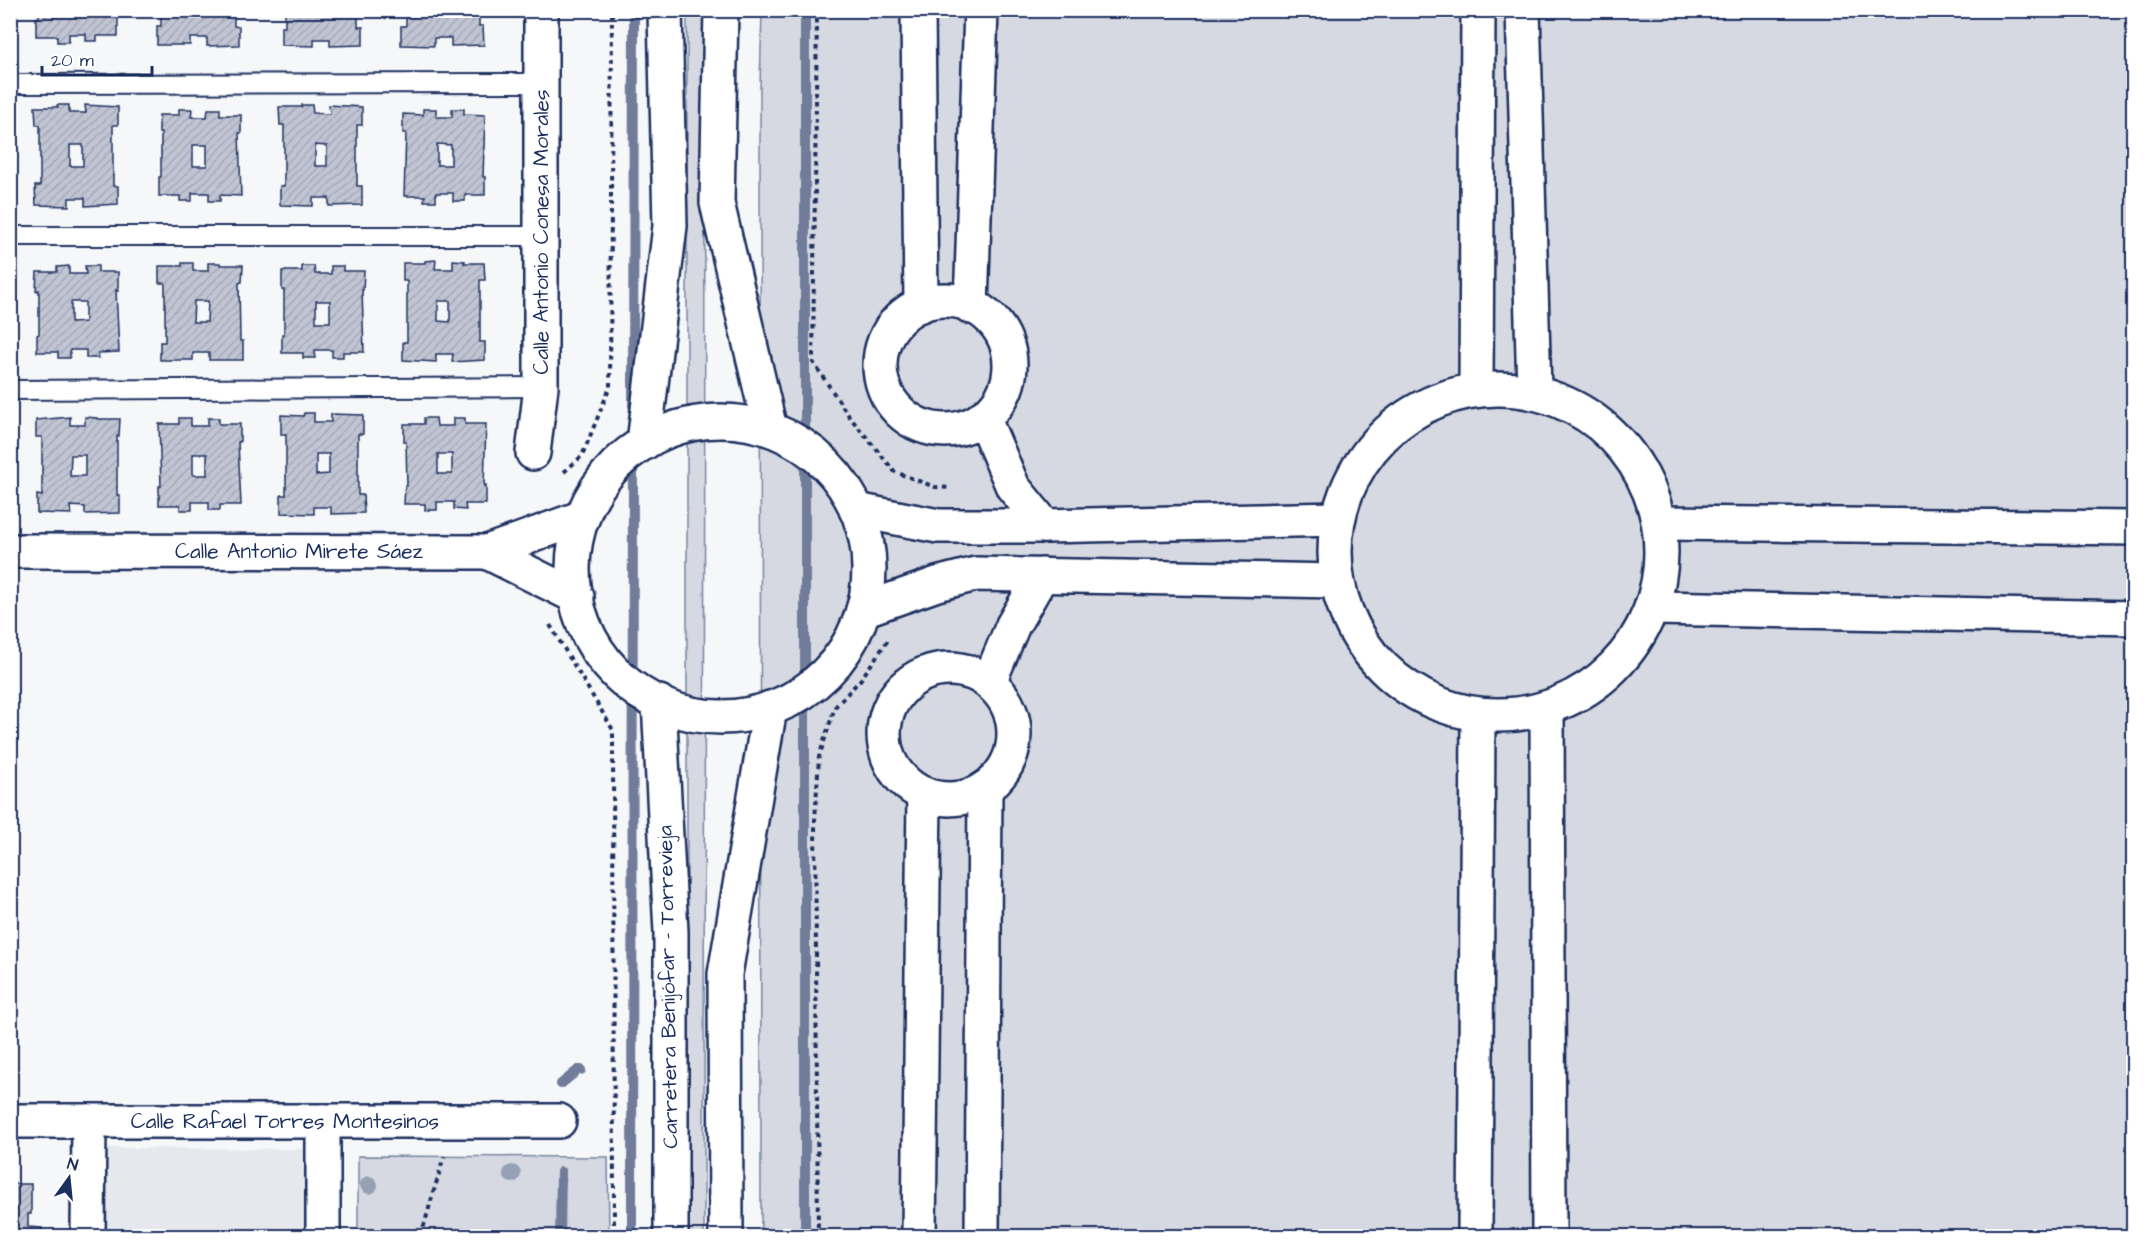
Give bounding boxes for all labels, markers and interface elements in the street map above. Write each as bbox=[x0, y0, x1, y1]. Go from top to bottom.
scale bar bbox=[42, 39, 152, 77]
text: 20 m bbox=[51, 48, 94, 73]
street label: Calle Antonio Conesa Morales bbox=[527, 90, 556, 374]
street label: Calle Antonio Mirete Sáez bbox=[175, 537, 423, 566]
street label: Carretera Benijófar - Torrevieja bbox=[651, 825, 685, 1149]
street label: Calle Rafael Torres Montesinos bbox=[131, 1107, 439, 1136]
north arrow bbox=[39, 1148, 99, 1208]
text: N bbox=[65, 1153, 80, 1176]

